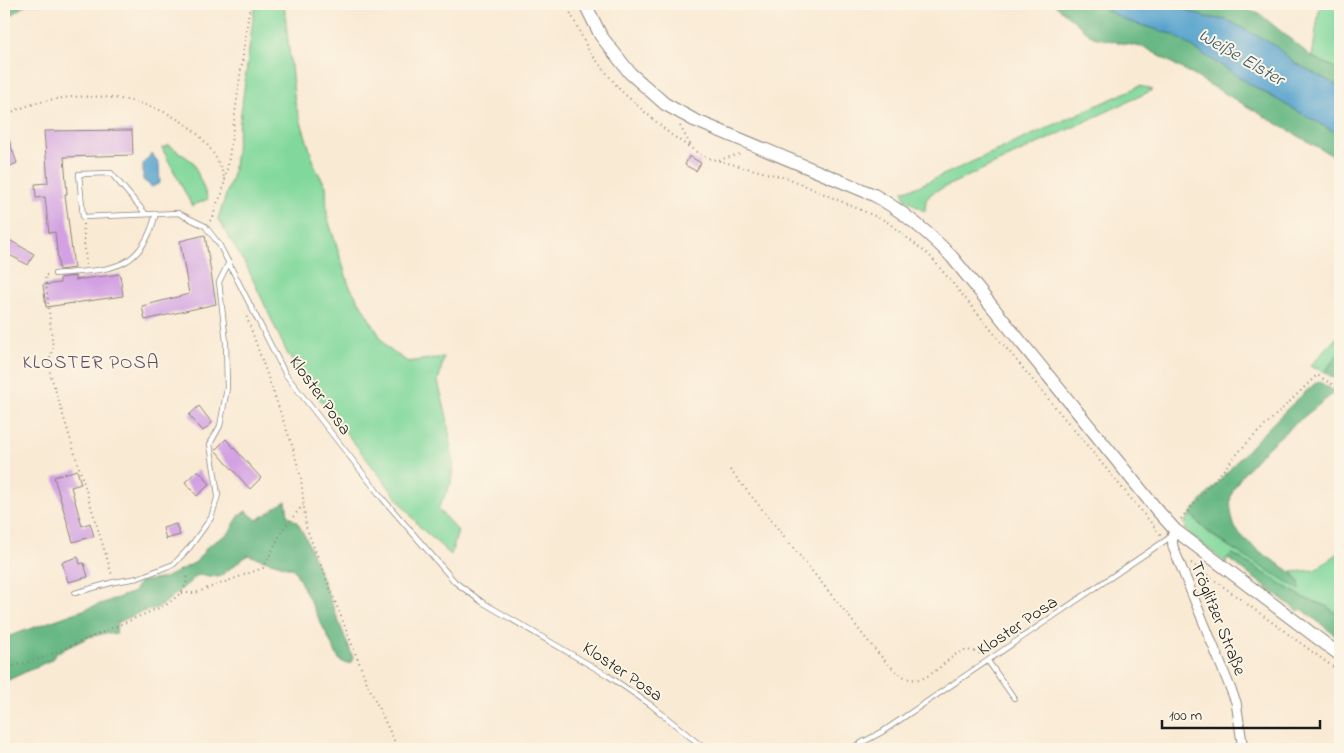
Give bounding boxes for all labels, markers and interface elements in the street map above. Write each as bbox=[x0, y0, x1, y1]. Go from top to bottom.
water label: Weiße Elster bbox=[1193, 23, 1290, 95]
district label: KLOSTER POSA bbox=[23, 350, 159, 377]
street label: Kloster Posa bbox=[282, 351, 357, 441]
street label: Tröglitzer Straße bbox=[1181, 558, 1252, 681]
street label: Kloster Posa bbox=[973, 590, 1064, 663]
street label: Kloster Posa bbox=[576, 636, 667, 709]
scale bar bbox=[1162, 698, 1319, 730]
text: 100 m bbox=[1169, 705, 1202, 727]

